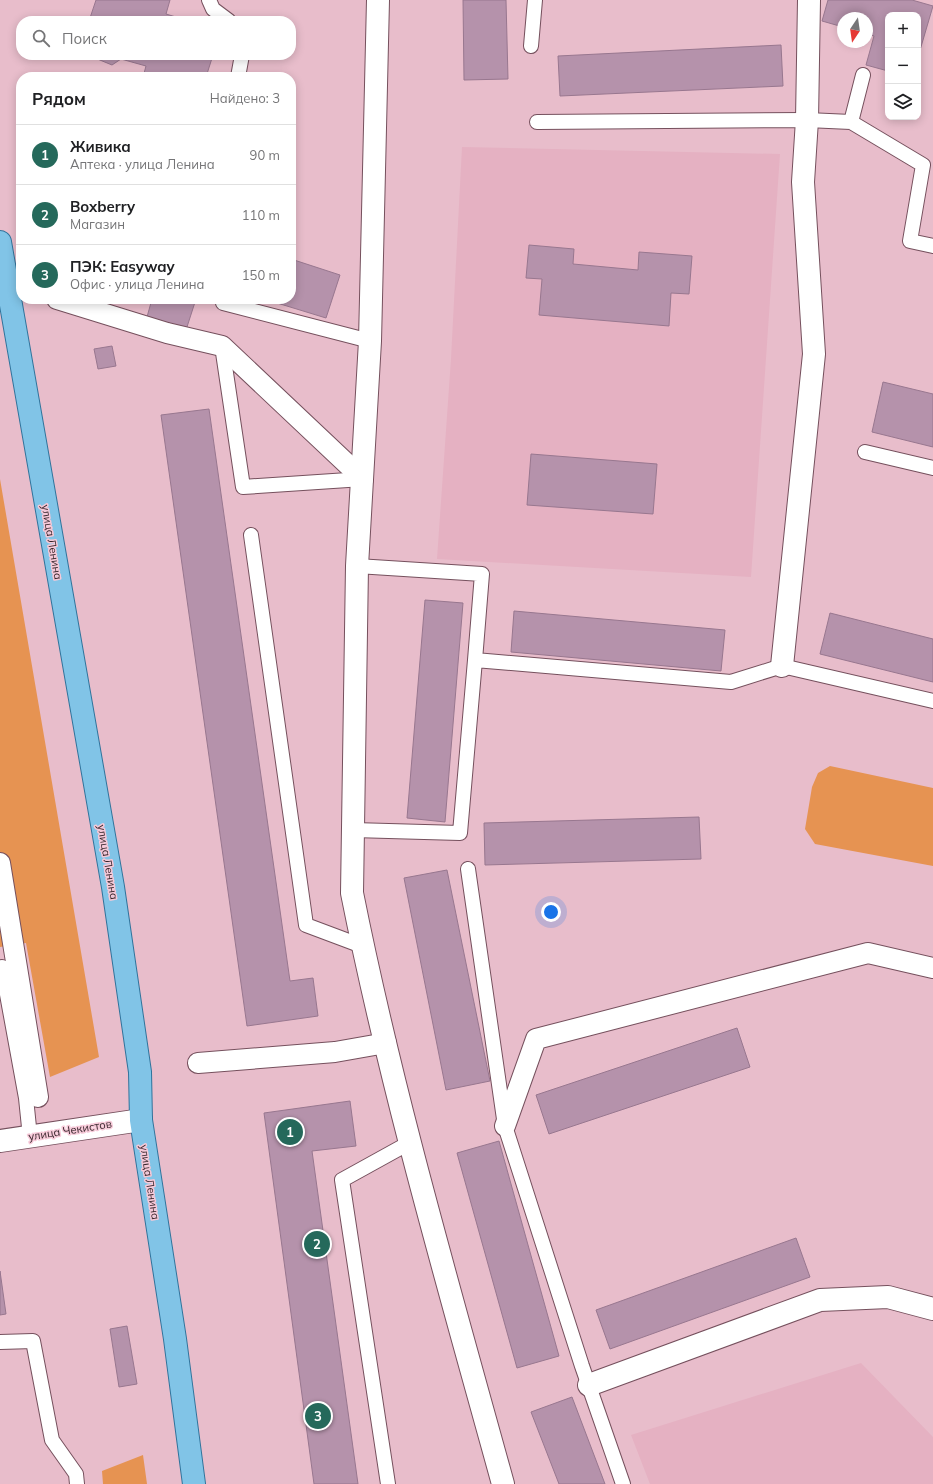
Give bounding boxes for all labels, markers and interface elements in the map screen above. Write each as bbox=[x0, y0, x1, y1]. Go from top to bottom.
north arrow bbox=[837, 12, 873, 48]
map controls bbox=[885, 12, 921, 120]
button: + bbox=[885, 12, 921, 48]
search box bbox=[16, 16, 296, 60]
icon: search bbox=[30, 27, 52, 49]
text: Поиск bbox=[62, 29, 107, 48]
button: − bbox=[885, 48, 921, 84]
button: layers bbox=[885, 84, 921, 120]
text: Рядом bbox=[32, 88, 86, 109]
text: Найдено: 3 bbox=[210, 90, 280, 106]
text: Живика bbox=[70, 137, 131, 156]
text: 1 bbox=[41, 147, 49, 163]
text: 90 m bbox=[250, 147, 280, 163]
text: Аптека · улица Ленина bbox=[70, 156, 215, 172]
text: Boxberry bbox=[70, 197, 135, 216]
text: 2 bbox=[41, 207, 49, 223]
text: 110 m bbox=[242, 207, 280, 223]
text: Магазин bbox=[70, 216, 125, 232]
text: ПЭК: Easyway bbox=[70, 257, 175, 276]
text: 3 bbox=[41, 267, 49, 283]
text: 150 m bbox=[242, 267, 280, 283]
text: Офис · улица Ленина bbox=[70, 276, 204, 292]
street label: улица Ленина bbox=[39, 503, 65, 581]
street label: улица Ленина bbox=[95, 823, 121, 901]
your location bbox=[541, 902, 561, 922]
street label: улица Чекистов bbox=[27, 1117, 113, 1143]
pin: 1 bbox=[277, 1117, 303, 1147]
street label: улица Ленина bbox=[137, 1143, 163, 1221]
pin: 2 bbox=[304, 1229, 330, 1259]
pin: 3 bbox=[305, 1401, 331, 1431]

